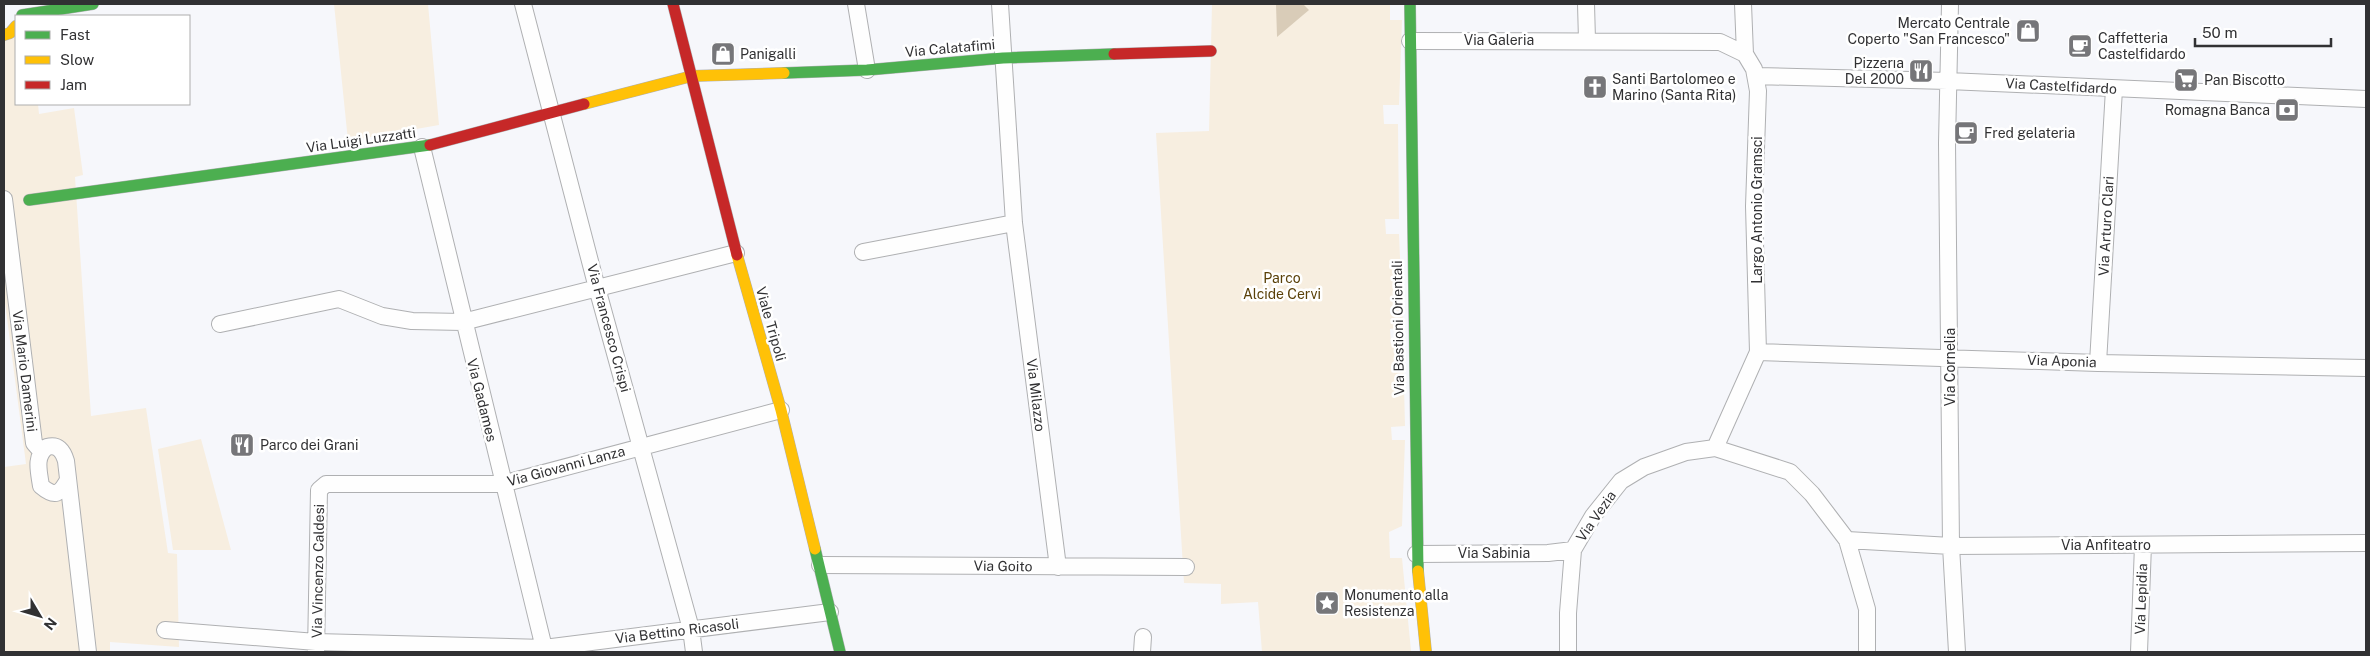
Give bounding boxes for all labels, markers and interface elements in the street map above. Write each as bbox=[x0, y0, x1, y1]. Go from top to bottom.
legend bbox=[15, 15, 190, 105]
place label: Mercato Centrale Coperto "San Francesco" bbox=[1848, 15, 2010, 47]
scale bar bbox=[2195, 15, 2331, 47]
shop icon: Mercato Centrale Coperto "San Francesco" bbox=[2015, 18, 2041, 44]
text: 50 m bbox=[2202, 24, 2237, 41]
text: Fast bbox=[60, 26, 90, 43]
place label: Caffetteria Castelfidardo bbox=[2098, 30, 2186, 62]
street label: Via Galeria bbox=[1464, 32, 1534, 48]
cafe icon: Caffetteria Castelfidardo bbox=[2067, 33, 2093, 59]
street label: Via Calatafimi bbox=[904, 36, 996, 60]
shop icon: Panigalli bbox=[710, 41, 736, 67]
place label: Panigalli bbox=[740, 46, 796, 62]
text: Slow bbox=[60, 51, 95, 68]
place label: Pizzerıa Del 2000 bbox=[1845, 55, 1904, 87]
restaurant icon: Pizzerıa Del 2000 bbox=[1908, 58, 1934, 84]
supermarket icon: Pan Biscotto bbox=[2173, 67, 2199, 93]
place label: Santi Bartolomeo e Marino (Santa Rita) bbox=[1612, 71, 1736, 103]
place label: Pan Biscotto bbox=[2204, 72, 2285, 88]
church icon: Santi Bartolomeo e Marino (Santa Rita) bbox=[1582, 74, 1608, 100]
street label: Via Castelfidardo bbox=[2005, 75, 2117, 97]
text: Jam bbox=[60, 76, 87, 93]
bank icon: Romagna Banca bbox=[2274, 97, 2300, 123]
place label: Romagna Banca bbox=[2165, 102, 2270, 118]
cafe icon: Fred gelateria bbox=[1953, 120, 1979, 146]
street label: Via Luigi Luzzatti bbox=[305, 124, 417, 156]
place label: Fred gelateria bbox=[1984, 125, 2075, 141]
street label: Largo Antonio Gramsci bbox=[1749, 136, 1765, 284]
street label: Via Arturo Clari bbox=[2095, 176, 2117, 276]
street label: Via Bastioni Orientali bbox=[1389, 260, 1407, 396]
street label: Via Francesco Crispi bbox=[584, 262, 634, 394]
park label: Parco Alcide Cervi bbox=[1243, 270, 1321, 302]
street label: Viale Tripoli bbox=[753, 285, 789, 363]
street label: Via Mario Damerini bbox=[10, 309, 40, 433]
street label: Via Cornelia bbox=[1942, 328, 1958, 406]
street label: Via Aponia bbox=[2027, 352, 2097, 370]
street label: Via Gadames bbox=[464, 357, 500, 443]
street label: Via Milazzo bbox=[1024, 358, 1048, 432]
restaurant icon: Parco dei Grani bbox=[229, 432, 255, 458]
place label: Parco dei Grani bbox=[260, 437, 358, 453]
street label: Via Giovanni Lanza bbox=[505, 443, 627, 489]
street label: Via Vezia bbox=[1573, 488, 1619, 544]
street label: Via Vincenzo Caldesi bbox=[309, 504, 327, 638]
street label: Via Anfiteatro bbox=[2061, 537, 2151, 553]
street label: Via Sabinia bbox=[1458, 545, 1530, 561]
street label: Via Goito bbox=[973, 557, 1033, 575]
street label: Via Lepidia bbox=[2132, 563, 2150, 635]
place label: Monumento alla Resistenza bbox=[1344, 587, 1449, 619]
place icon: Monumento alla Resistenza bbox=[1314, 590, 1340, 616]
north arrow bbox=[15, 591, 65, 641]
text: N bbox=[41, 615, 60, 633]
street label: Via Bettino Ricasoli bbox=[614, 615, 740, 647]

